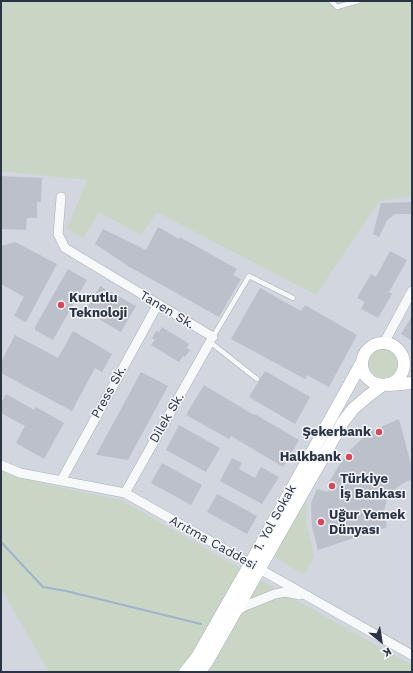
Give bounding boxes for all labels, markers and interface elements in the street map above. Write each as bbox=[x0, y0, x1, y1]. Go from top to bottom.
street label: Tanen Sk. bbox=[137, 288, 197, 332]
place label: Kurutlu Teknoloji bbox=[69, 290, 127, 321]
marker: Kurutlu Teknoloji bbox=[56, 300, 66, 310]
street label: Press Sk. bbox=[88, 363, 130, 421]
street label: Dilek Sk. bbox=[146, 390, 188, 446]
place label: Şekerbank bbox=[302, 424, 371, 440]
marker: Şekerbank bbox=[374, 427, 384, 437]
place label: Halkbank bbox=[280, 449, 341, 465]
marker: Halkbank bbox=[344, 452, 354, 462]
place label: Türkiye İş Bankası bbox=[340, 471, 405, 502]
marker: Türkiye İş Bankası bbox=[327, 481, 337, 491]
street label: 1. Yol Sokak bbox=[250, 482, 300, 554]
place label: Uğur Yemek Dünyası bbox=[329, 507, 405, 538]
street label: Arıtma Caddesi bbox=[167, 513, 259, 573]
marker: Uğur Yemek Dünyası bbox=[316, 517, 326, 527]
north arrow bbox=[361, 621, 401, 661]
text: K bbox=[381, 644, 394, 659]

